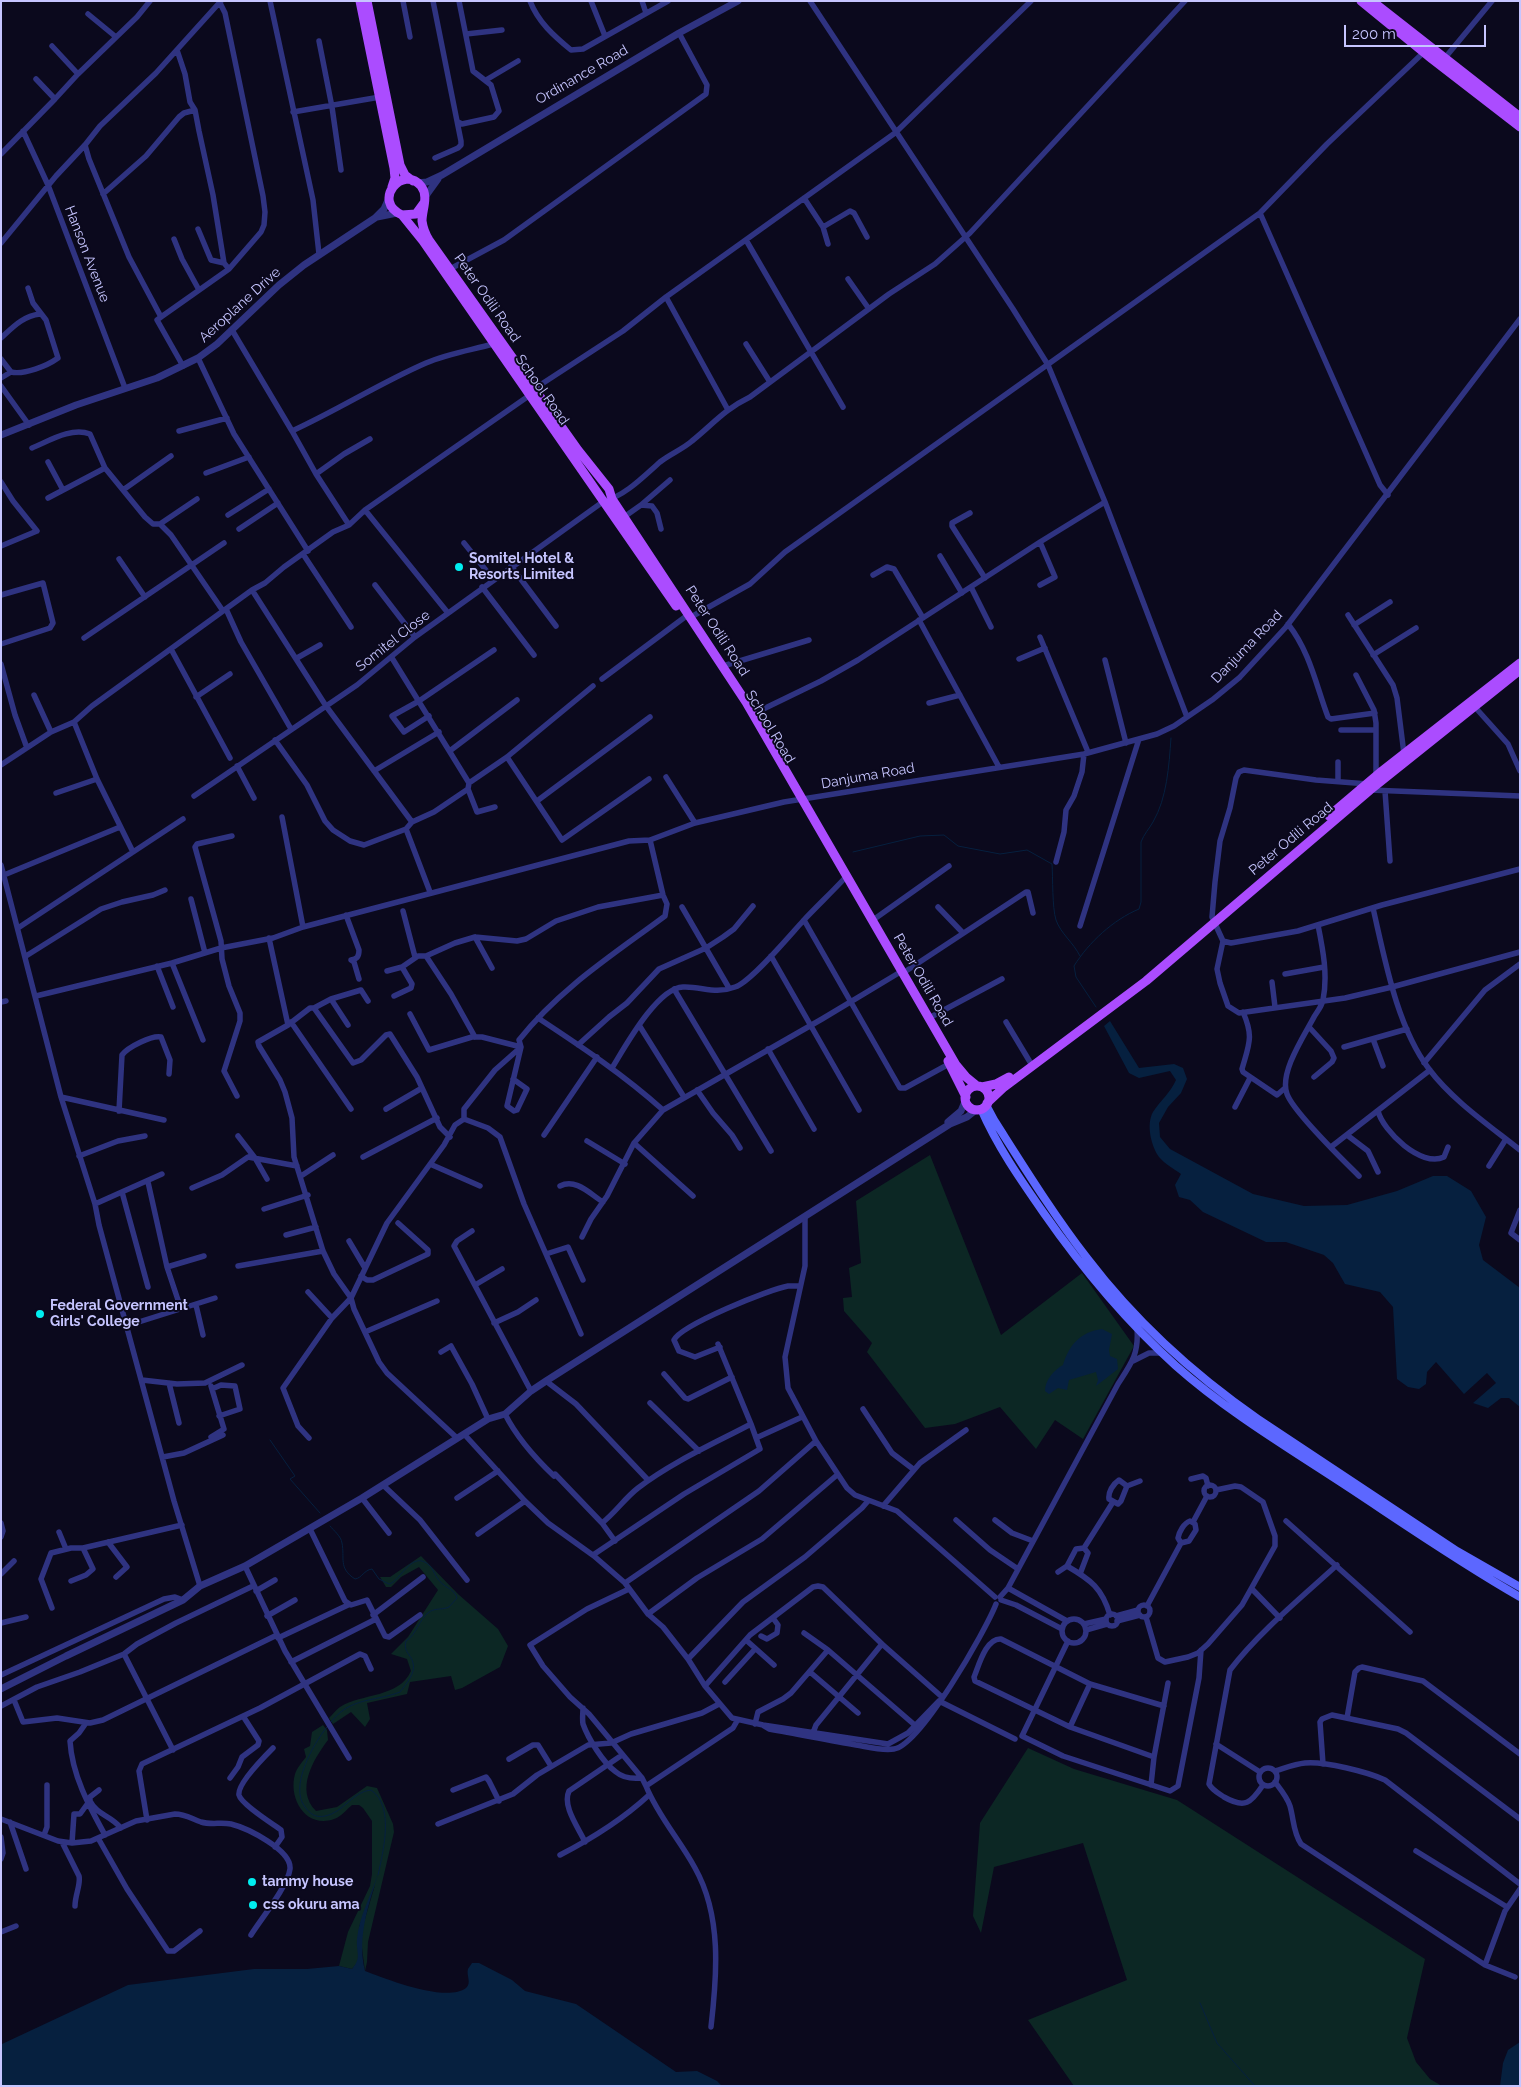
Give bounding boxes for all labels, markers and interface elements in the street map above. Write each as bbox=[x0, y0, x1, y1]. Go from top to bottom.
scale bar bbox=[1346, 15, 1488, 47]
text: 200 m bbox=[1352, 25, 1396, 43]
street label: Ordinance Road bbox=[533, 42, 631, 108]
street label: Hanson Avenue bbox=[61, 203, 113, 305]
street label: Peter Odili Road bbox=[450, 250, 524, 346]
street label: Aeroplane Drive bbox=[196, 264, 284, 346]
street label: School Road bbox=[512, 352, 572, 428]
place label: Somitel Hotel & Resorts Limited bbox=[469, 551, 574, 584]
marker: Somitel Hotel & Resorts Limited bbox=[453, 561, 465, 573]
street label: Peter Odili Road bbox=[682, 583, 752, 679]
street label: Somitel Close bbox=[353, 607, 433, 675]
street label: Danjuma Road bbox=[1208, 607, 1286, 687]
street label: School Road bbox=[742, 688, 798, 766]
street label: Danjuma Road bbox=[820, 759, 916, 793]
street label: Peter Odili Road bbox=[1246, 799, 1336, 879]
street label: Peter Odili Road bbox=[890, 931, 956, 1029]
place label: Federal Government Girls' College bbox=[50, 1298, 188, 1330]
marker: Federal Government Girls' College bbox=[34, 1308, 46, 1320]
place label: tammy house bbox=[262, 1874, 353, 1890]
marker: tammy house bbox=[246, 1876, 258, 1888]
place label: css okuru ama bbox=[263, 1897, 360, 1913]
marker: css okuru ama bbox=[247, 1899, 259, 1911]

